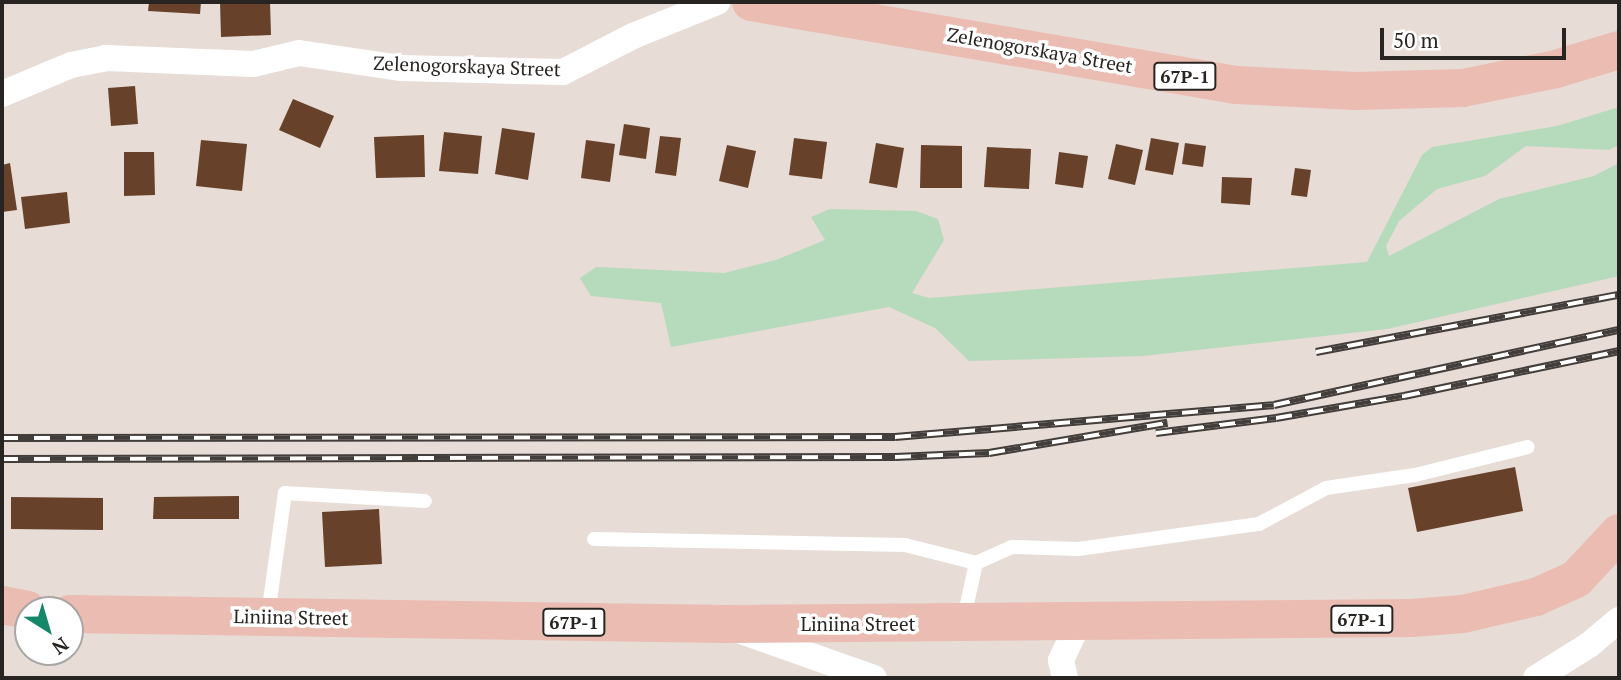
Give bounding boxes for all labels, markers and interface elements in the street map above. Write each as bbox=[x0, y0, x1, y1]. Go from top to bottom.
scale bar bbox=[1383, 14, 1568, 58]
street label: Zelenogorskaya Street bbox=[946, 22, 1134, 78]
text: 50 m bbox=[1393, 26, 1439, 54]
street label: Zelenogorskaya Street bbox=[373, 51, 561, 81]
road number: 67Р-1 bbox=[1152, 62, 1218, 90]
north arrow bbox=[14, 596, 84, 666]
road number: 67Р-1 bbox=[1329, 604, 1395, 634]
street label: Liniina Street bbox=[233, 605, 349, 629]
road number: 67Р-1 bbox=[541, 608, 607, 636]
street label: Liniina Street bbox=[800, 613, 916, 635]
text: N bbox=[47, 632, 74, 661]

